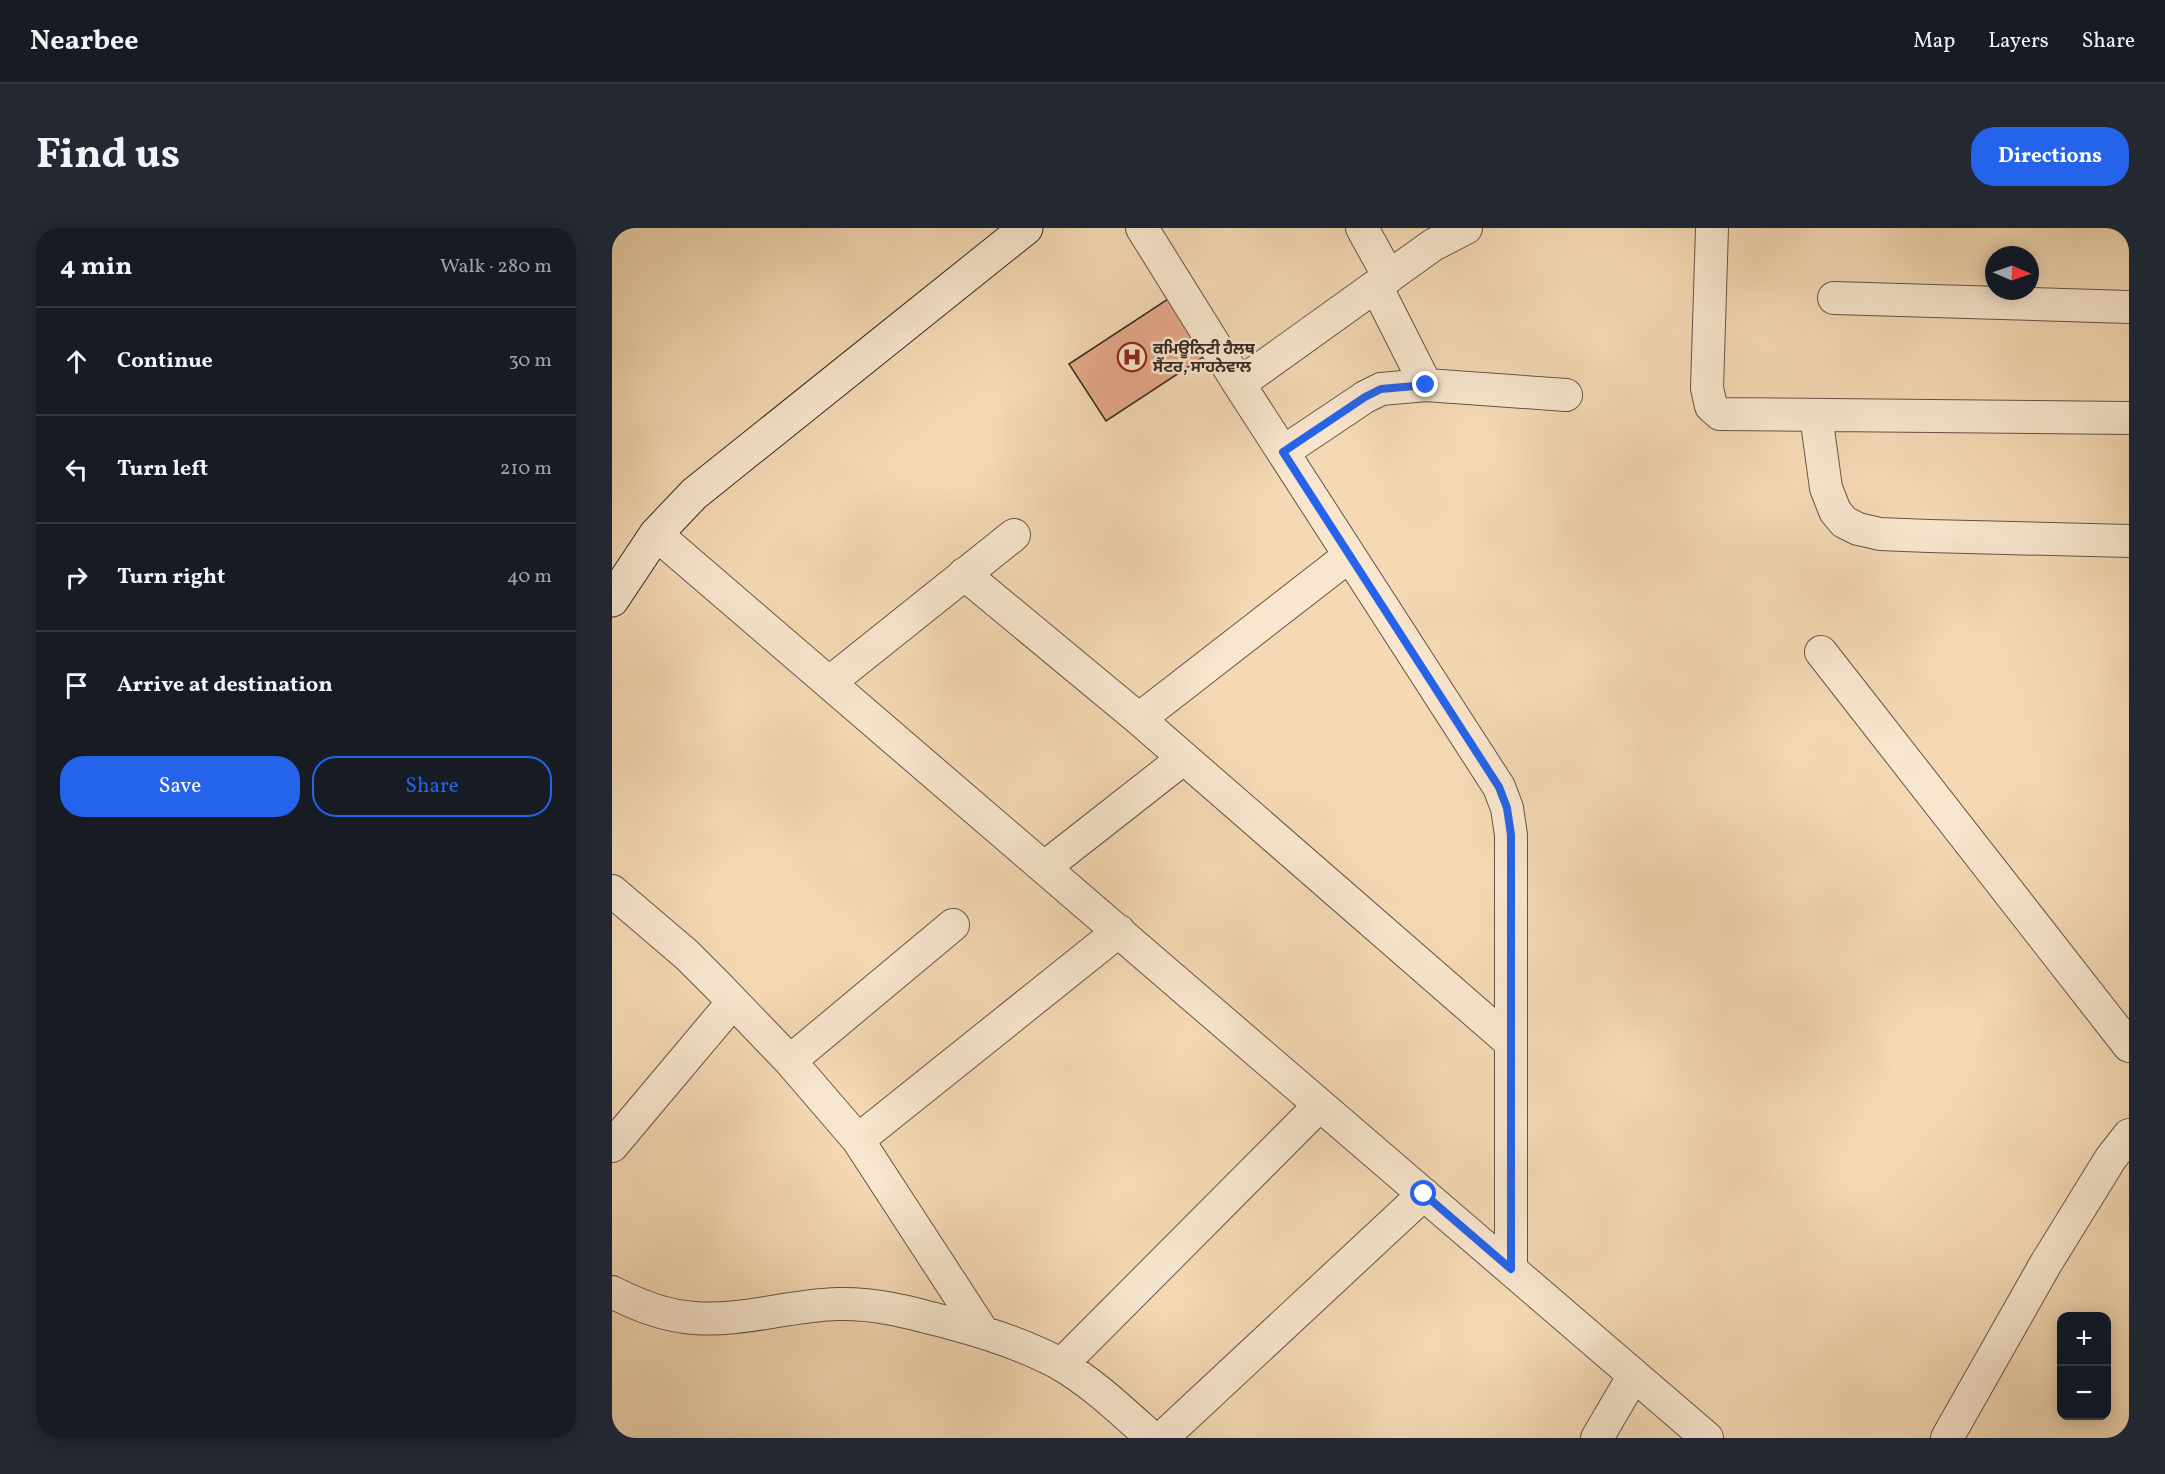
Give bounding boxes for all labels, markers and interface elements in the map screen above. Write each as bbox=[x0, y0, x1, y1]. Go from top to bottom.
text: Nearbee bbox=[30, 22, 139, 61]
text: Map bbox=[1913, 27, 1955, 56]
text: Layers bbox=[1988, 27, 2049, 56]
text: Share bbox=[2082, 27, 2135, 56]
text: Find us bbox=[36, 127, 180, 186]
button: Directions bbox=[1971, 127, 2129, 186]
north arrow bbox=[1985, 246, 2039, 300]
text: 4 min bbox=[60, 249, 132, 285]
text: Walk · 280 m bbox=[440, 253, 552, 281]
place label: ਕਮਿਊਨਿਟੀ ਹੈਲਥ ਸੈਂਟਰ, ਸਾਹਨੇਵਾਲ bbox=[1152, 339, 1256, 379]
hospital icon: ਕਮਿਊਨਿਟੀ ਹੈਲਥ ਸੈਂਟਰ, ਸਾਹਨੇਵਾਲ bbox=[1116, 341, 1148, 373]
icon: ahead bbox=[60, 345, 93, 378]
text: Continue bbox=[117, 346, 213, 377]
text: 30 m bbox=[508, 347, 552, 375]
route end bbox=[1412, 371, 1438, 397]
icon: left bbox=[60, 453, 93, 486]
text: Turn left bbox=[117, 454, 208, 485]
text: 210 m bbox=[500, 455, 552, 483]
icon: right bbox=[60, 561, 93, 594]
text: Turn right bbox=[117, 562, 225, 593]
text: 40 m bbox=[507, 563, 552, 591]
icon: arrive bbox=[60, 669, 93, 702]
text: Arrive at destination bbox=[117, 670, 333, 701]
button: Save bbox=[60, 756, 300, 817]
button: Share bbox=[312, 756, 552, 817]
route start bbox=[1410, 1180, 1436, 1206]
map controls bbox=[2057, 1312, 2111, 1420]
button: + bbox=[2057, 1312, 2111, 1366]
button: − bbox=[2057, 1366, 2111, 1420]

